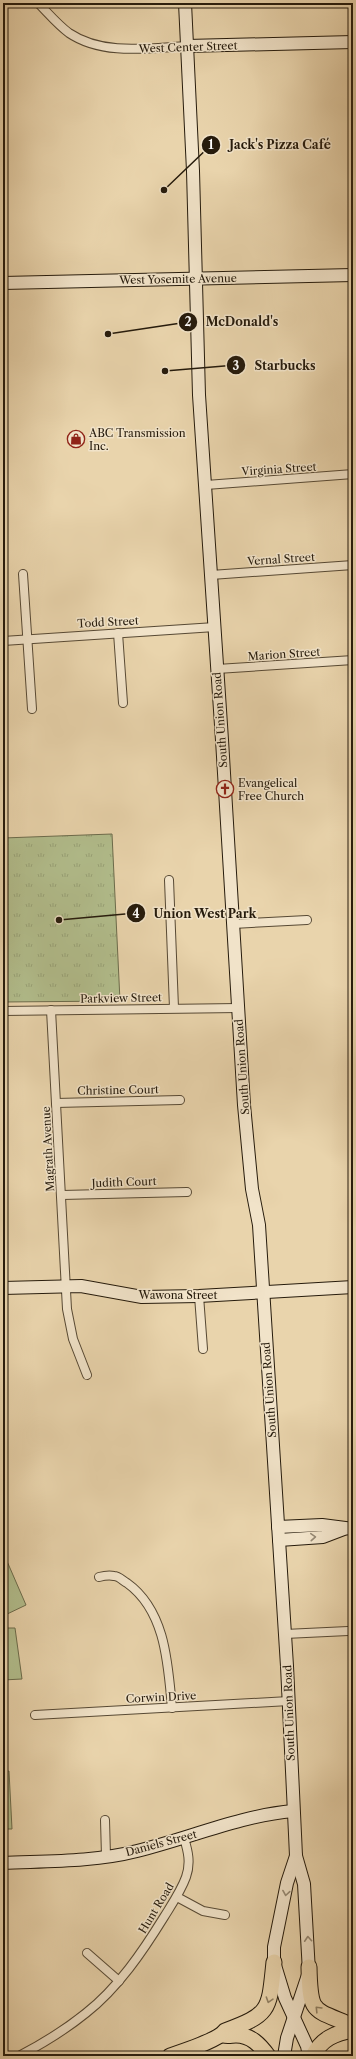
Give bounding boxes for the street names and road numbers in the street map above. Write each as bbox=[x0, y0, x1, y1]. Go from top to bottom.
street label: West Center Street bbox=[137, 38, 238, 56]
street label: West Yosemite Avenue bbox=[118, 271, 237, 287]
street label: Virginia Street bbox=[240, 459, 317, 479]
street label: Vernal Street bbox=[246, 550, 315, 568]
street label: Todd Street bbox=[77, 613, 139, 631]
street label: Marion Street bbox=[247, 644, 321, 664]
street label: South Union Road bbox=[210, 671, 230, 768]
street label: Parkview Street bbox=[80, 990, 162, 1006]
street label: South Union Road bbox=[232, 1018, 252, 1115]
street label: Christine Court bbox=[77, 1082, 159, 1098]
street label: Magrath Avenue bbox=[39, 1106, 57, 1192]
street label: Judith Court bbox=[89, 1174, 157, 1190]
street label: Wawona Street bbox=[138, 1288, 218, 1302]
street label: South Union Road bbox=[259, 1341, 279, 1438]
street label: South Union Road bbox=[280, 1664, 298, 1761]
street label: Corwin Drive bbox=[125, 1688, 197, 1706]
street label: Daniels Street bbox=[124, 1827, 198, 1859]
street label: Hunt Road bbox=[135, 1880, 177, 1936]

